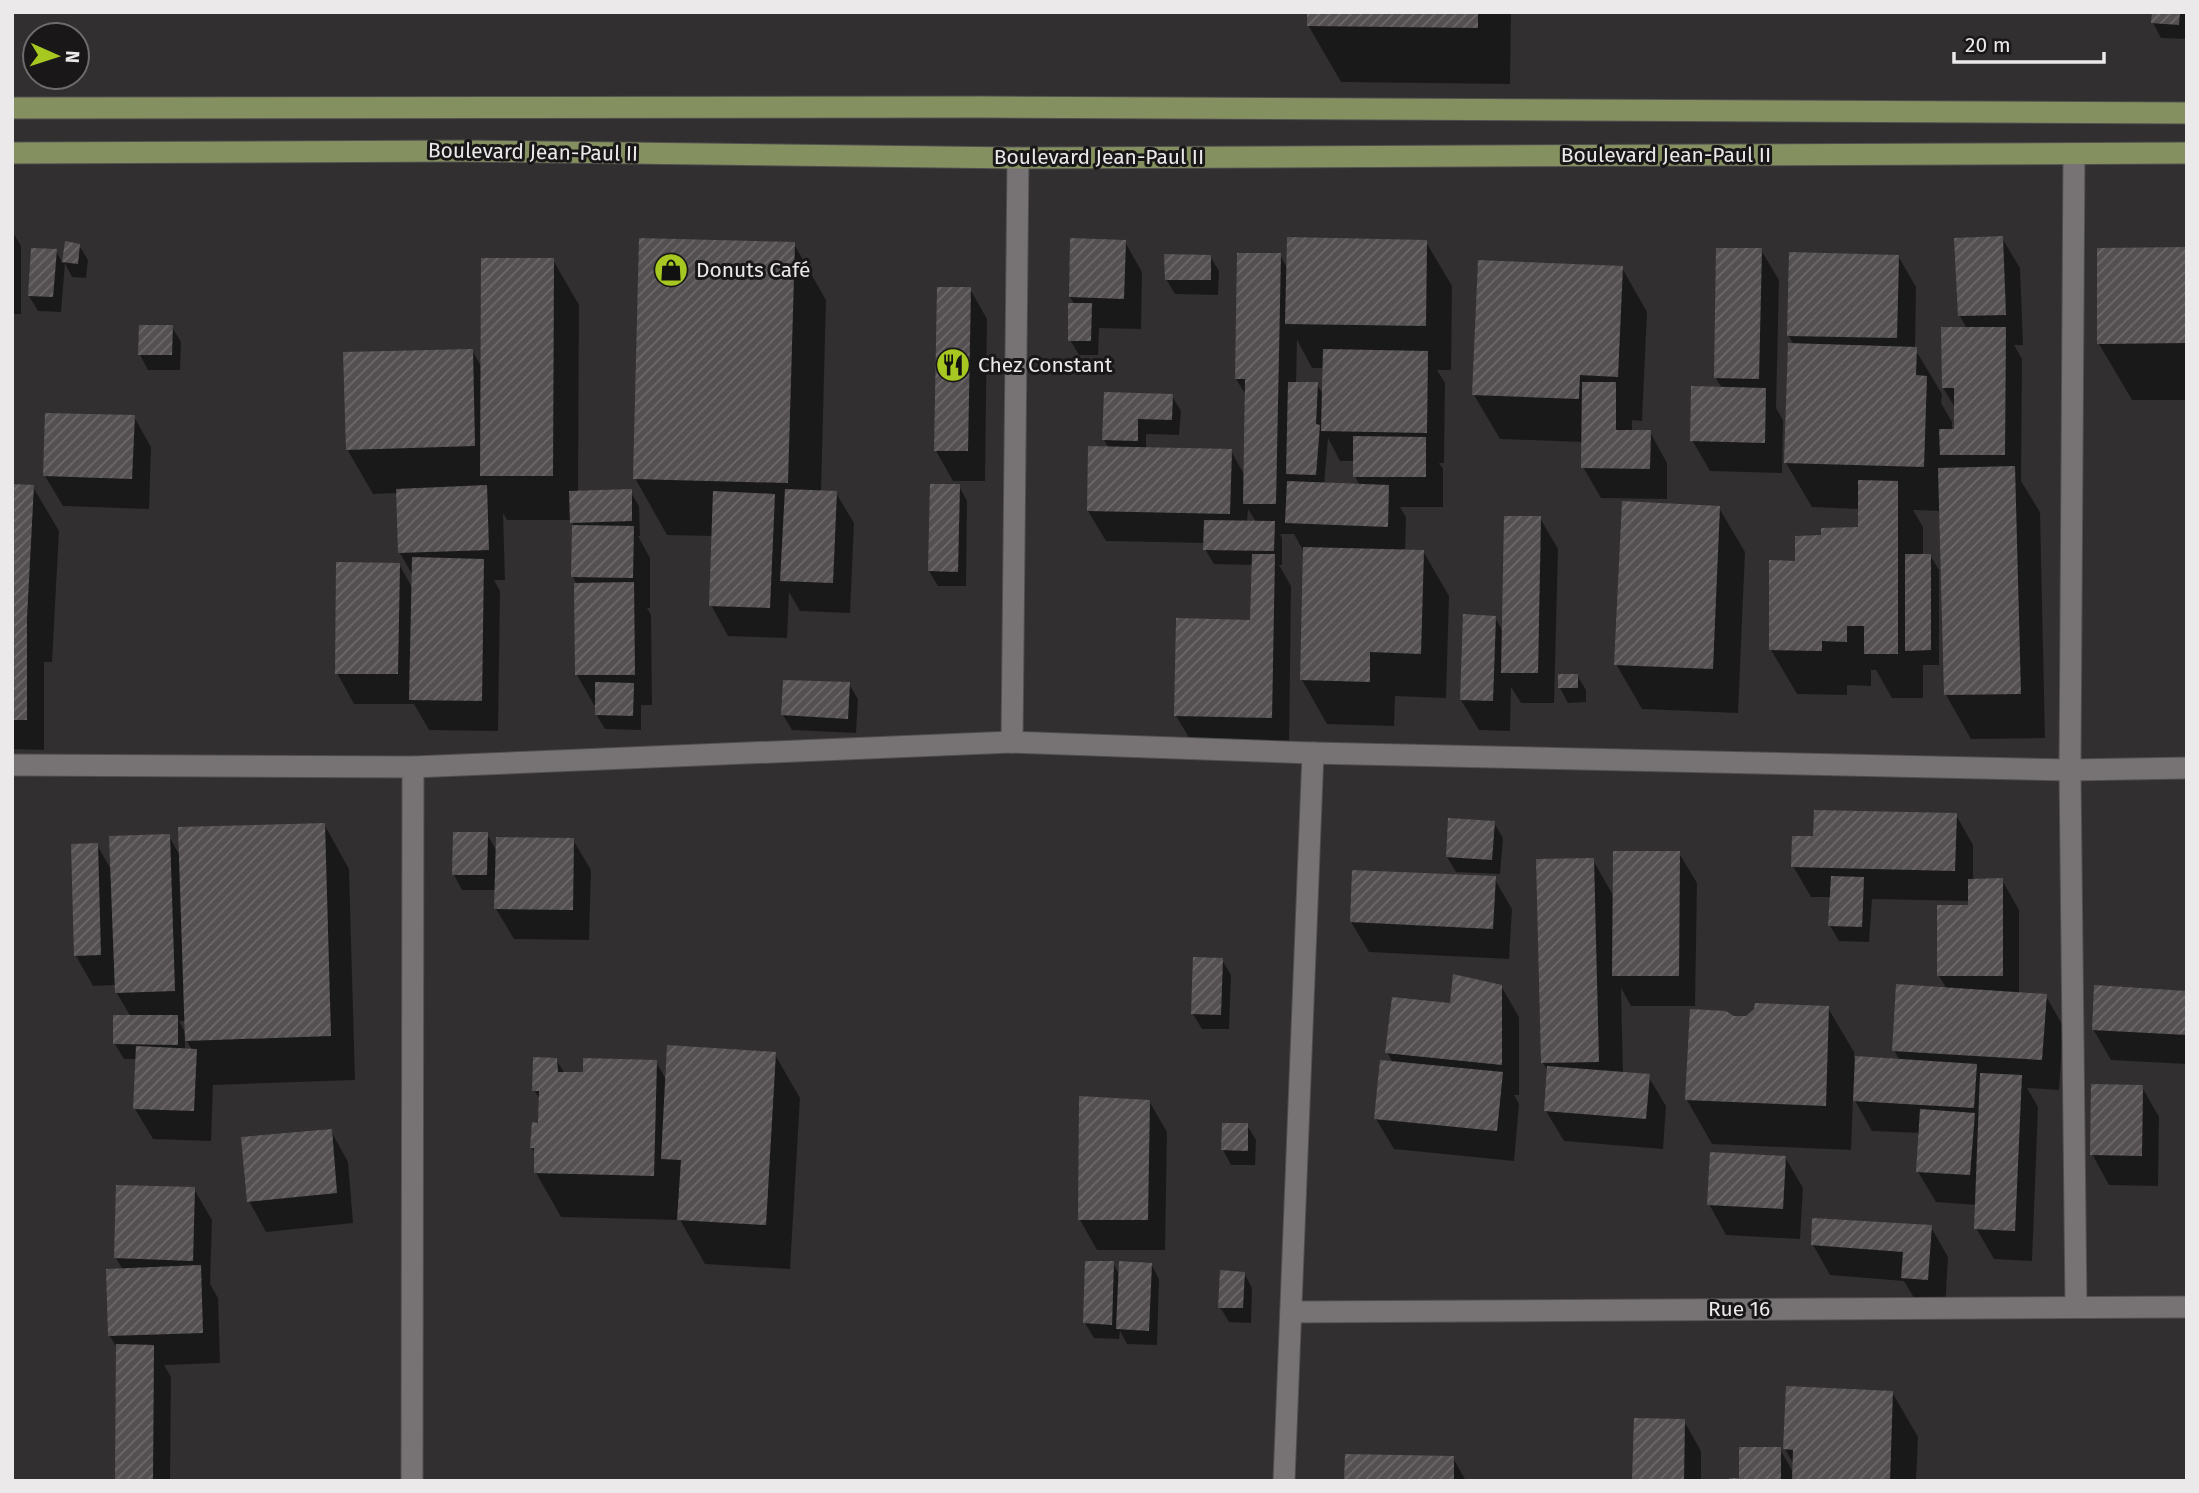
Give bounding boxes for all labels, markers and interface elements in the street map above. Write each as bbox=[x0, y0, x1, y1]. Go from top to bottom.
north arrow bbox=[21, 21, 91, 91]
scale bar bbox=[1954, 21, 2104, 65]
text: 20 m bbox=[1965, 32, 2011, 58]
text: N bbox=[61, 50, 84, 64]
street label: Boulevard Jean-Paul II bbox=[428, 137, 638, 167]
street label: Boulevard Jean-Paul II bbox=[1561, 142, 1771, 168]
street label: Boulevard Jean-Paul II bbox=[994, 144, 1204, 170]
shop icon: Donuts Café bbox=[652, 251, 690, 289]
place label: Donuts Café bbox=[696, 257, 811, 283]
restaurant icon: Chez Constant bbox=[934, 346, 972, 384]
place label: Chez Constant bbox=[978, 352, 1113, 378]
street label: Rue 16 bbox=[1708, 1296, 1770, 1322]

